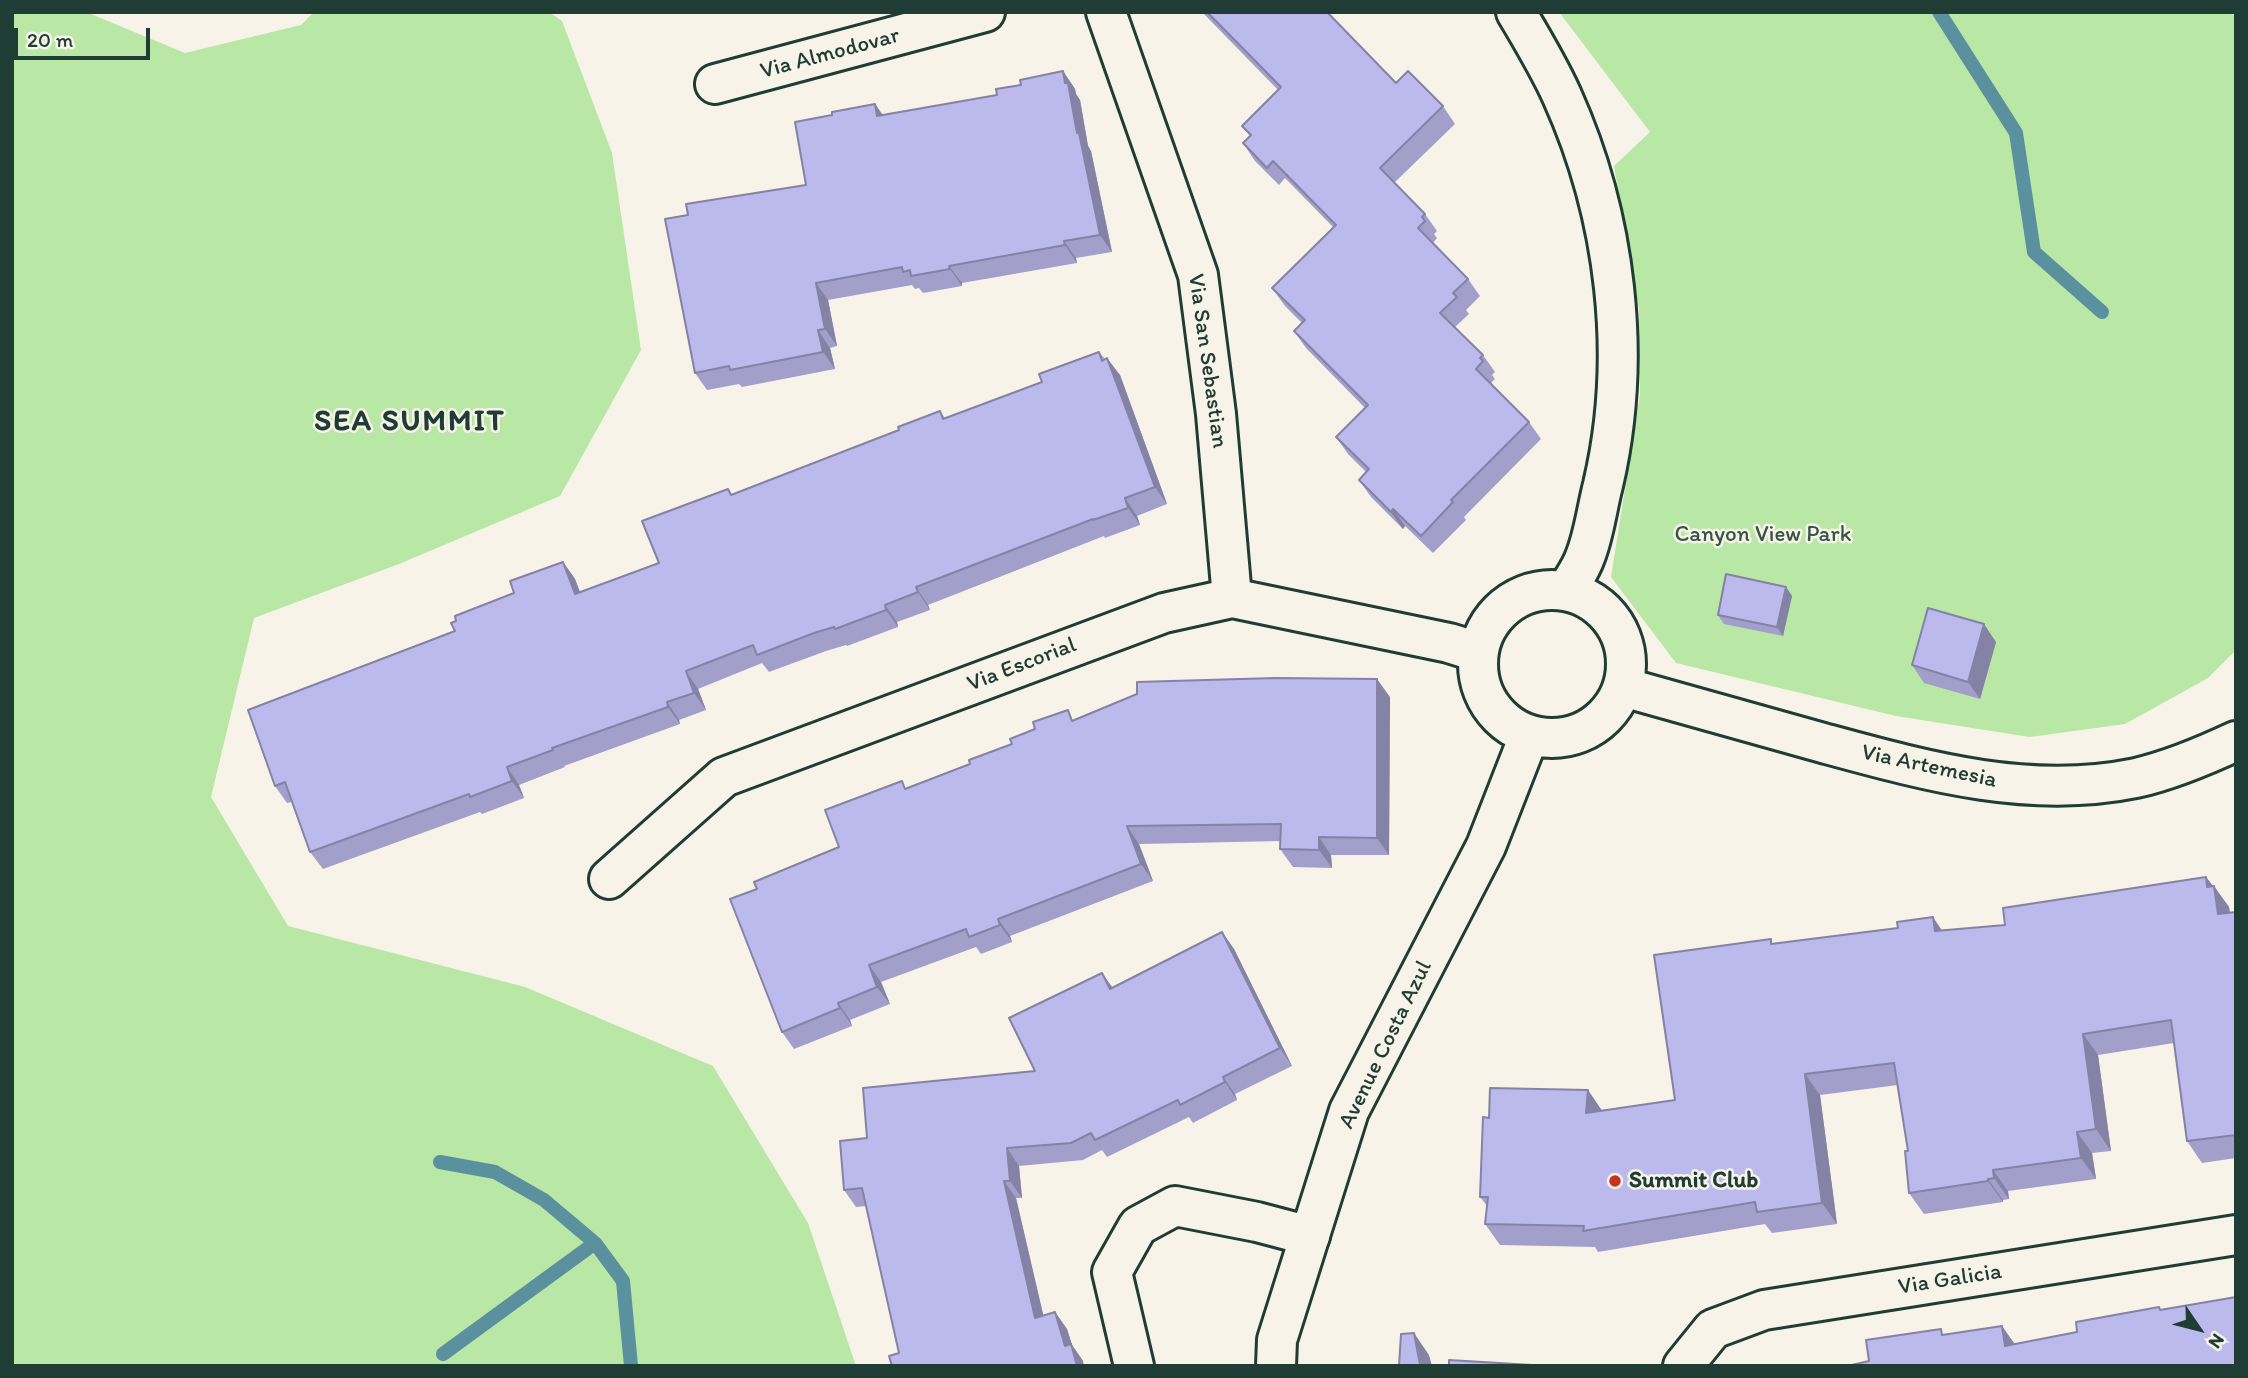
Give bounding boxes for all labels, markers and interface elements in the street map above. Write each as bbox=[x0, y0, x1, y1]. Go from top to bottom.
scale bar bbox=[18, 14, 154, 58]
street label: Via Almodovar bbox=[757, 22, 903, 86]
text: 20 m bbox=[27, 27, 73, 52]
street label: Via San Sebastian bbox=[1181, 272, 1233, 450]
district label: SEA SUMMIT bbox=[317, 404, 503, 440]
park label: Canyon View Park bbox=[1675, 521, 1851, 549]
street label: Via Escorial bbox=[964, 632, 1080, 698]
street label: Via Artemesia bbox=[1859, 739, 1999, 795]
street label: Avenue Costa Azul bbox=[1333, 956, 1439, 1134]
place label: Summit Club bbox=[1629, 1167, 1758, 1195]
marker: Summit Club bbox=[1607, 1173, 1623, 1189]
street label: Via Galicia bbox=[1896, 1258, 2004, 1302]
north arrow bbox=[2164, 1294, 2234, 1364]
text: N bbox=[2204, 1329, 2230, 1353]

